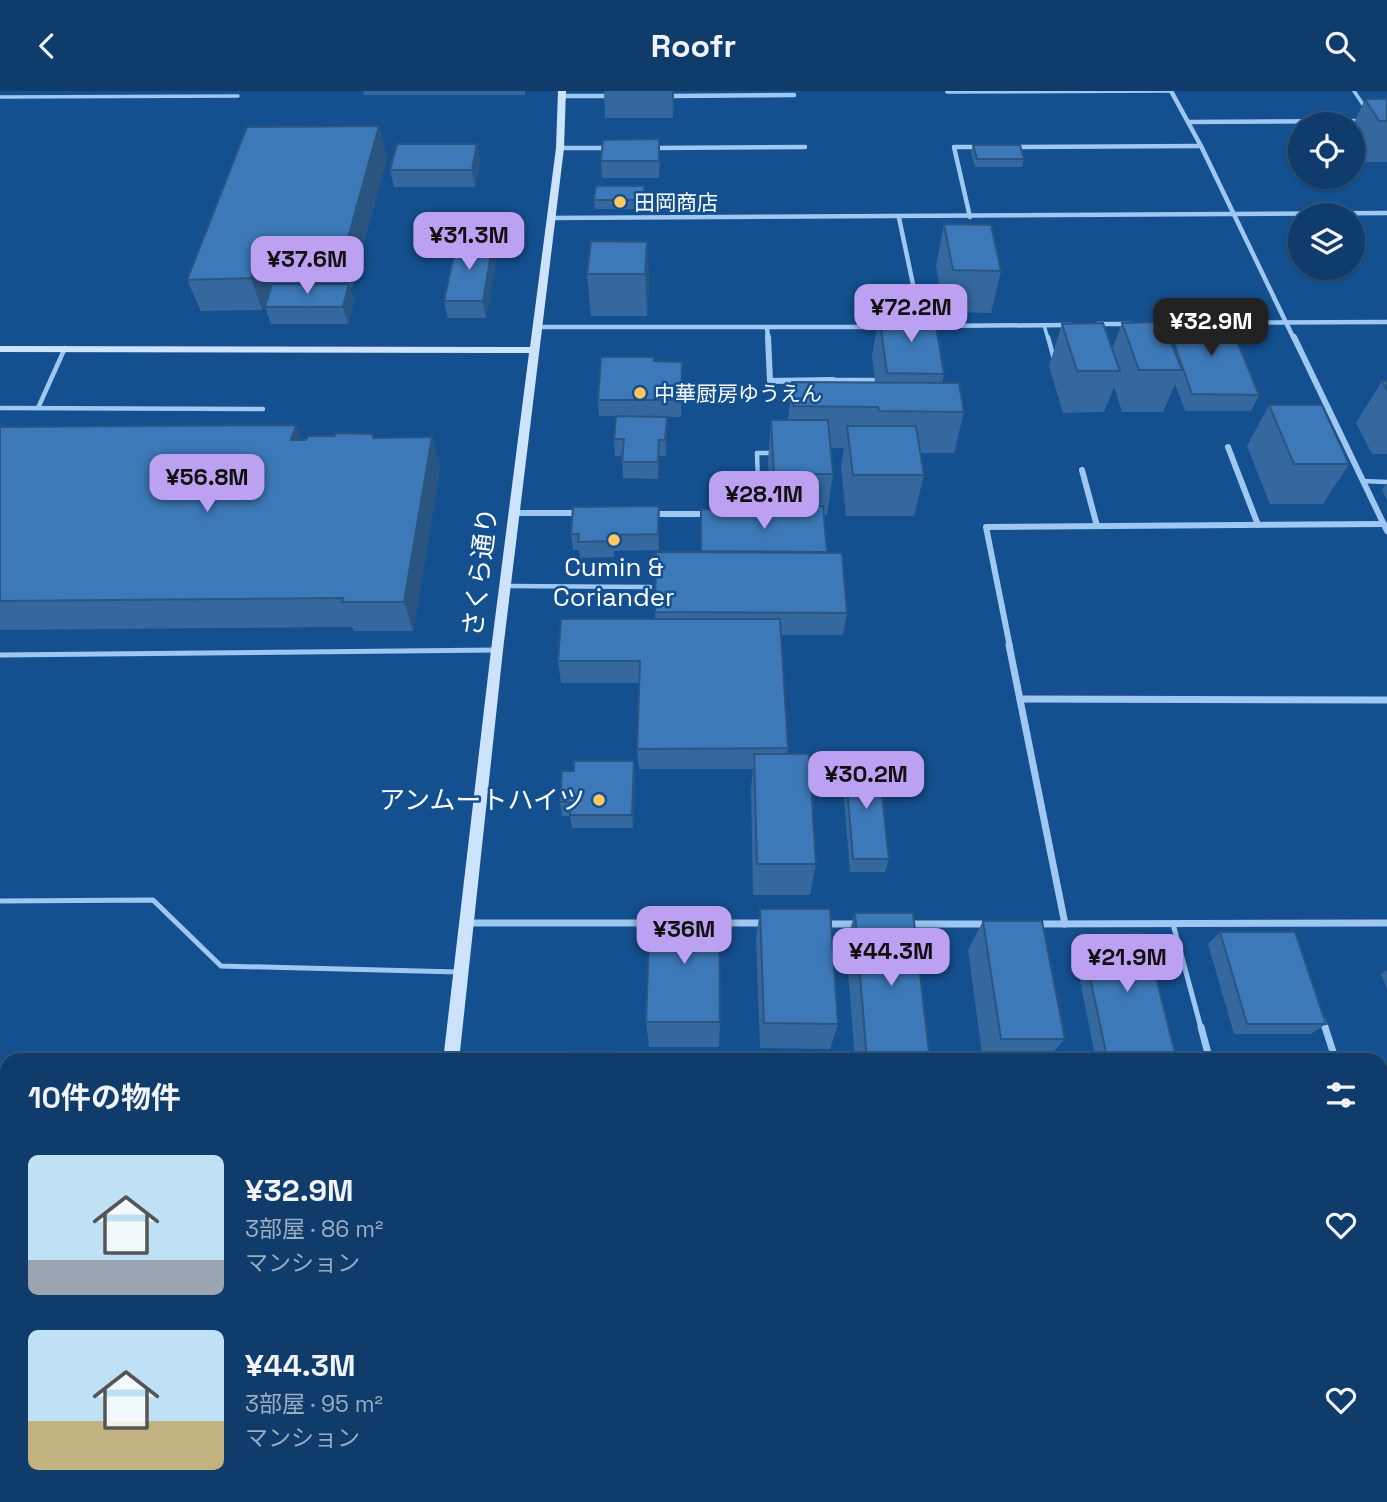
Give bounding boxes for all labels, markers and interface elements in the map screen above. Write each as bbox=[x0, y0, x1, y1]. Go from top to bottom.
text: Roofr bbox=[651, 26, 736, 66]
icon: back bbox=[28, 27, 66, 65]
icon: search bbox=[1321, 27, 1359, 65]
map controls bbox=[1288, 112, 1365, 280]
button: locate bbox=[1288, 112, 1365, 189]
place label: 田岡商店 bbox=[634, 189, 718, 216]
marker: 田岡商店 bbox=[612, 194, 628, 210]
button: layers bbox=[1288, 203, 1365, 280]
pin: ¥31.3M bbox=[412, 213, 526, 272]
text: ¥31.3M bbox=[429, 220, 509, 250]
pin: ¥37.6M bbox=[250, 237, 364, 296]
text: ¥37.6M bbox=[267, 244, 347, 274]
pin: ¥72.2M bbox=[854, 285, 968, 344]
text: ¥72.2M bbox=[870, 292, 952, 322]
pin: ¥32.9M bbox=[1154, 299, 1268, 358]
text: ¥32.9M bbox=[1169, 306, 1253, 336]
place label: 中華厨房ゆうえん bbox=[654, 380, 822, 407]
marker: 中華厨房ゆうえん bbox=[632, 385, 648, 401]
pin: ¥56.8M bbox=[150, 455, 264, 514]
text: ¥56.8M bbox=[165, 462, 249, 492]
pin: ¥28.1M bbox=[707, 471, 821, 531]
text: ¥28.1M bbox=[725, 479, 803, 509]
street label: さくら通り bbox=[455, 505, 505, 639]
marker: Cumin & Coriander bbox=[606, 532, 622, 548]
place label: Cumin & Coriander bbox=[553, 550, 675, 614]
pin: ¥30.2M bbox=[809, 751, 923, 811]
text: ¥30.2M bbox=[824, 759, 908, 789]
place label: アンムートハイツ bbox=[379, 783, 585, 817]
marker: アンムートハイツ bbox=[591, 792, 607, 808]
pin: ¥36M bbox=[643, 907, 725, 966]
text: ¥36M bbox=[653, 914, 715, 944]
pin: ¥44.3M bbox=[834, 929, 948, 988]
pin: ¥21.9M bbox=[1070, 935, 1184, 994]
text: ¥44.3M bbox=[849, 936, 933, 966]
text: ¥21.9M bbox=[1087, 942, 1167, 972]
icon: filters bbox=[1322, 1076, 1360, 1114]
text: 10件の物件 bbox=[28, 1078, 181, 1117]
text: ¥32.9M bbox=[245, 1171, 354, 1210]
icon: home bbox=[84, 1183, 168, 1267]
icon: heart bbox=[1322, 1206, 1360, 1244]
text: 3部屋 · 86 m² bbox=[245, 1214, 384, 1244]
text: マンション bbox=[245, 1248, 360, 1278]
text: ¥44.3M bbox=[245, 1346, 355, 1385]
icon: home bbox=[84, 1358, 168, 1442]
icon: heart bbox=[1322, 1381, 1360, 1419]
text: 3部屋 · 95 m² bbox=[245, 1389, 383, 1419]
text: マンション bbox=[245, 1423, 360, 1453]

